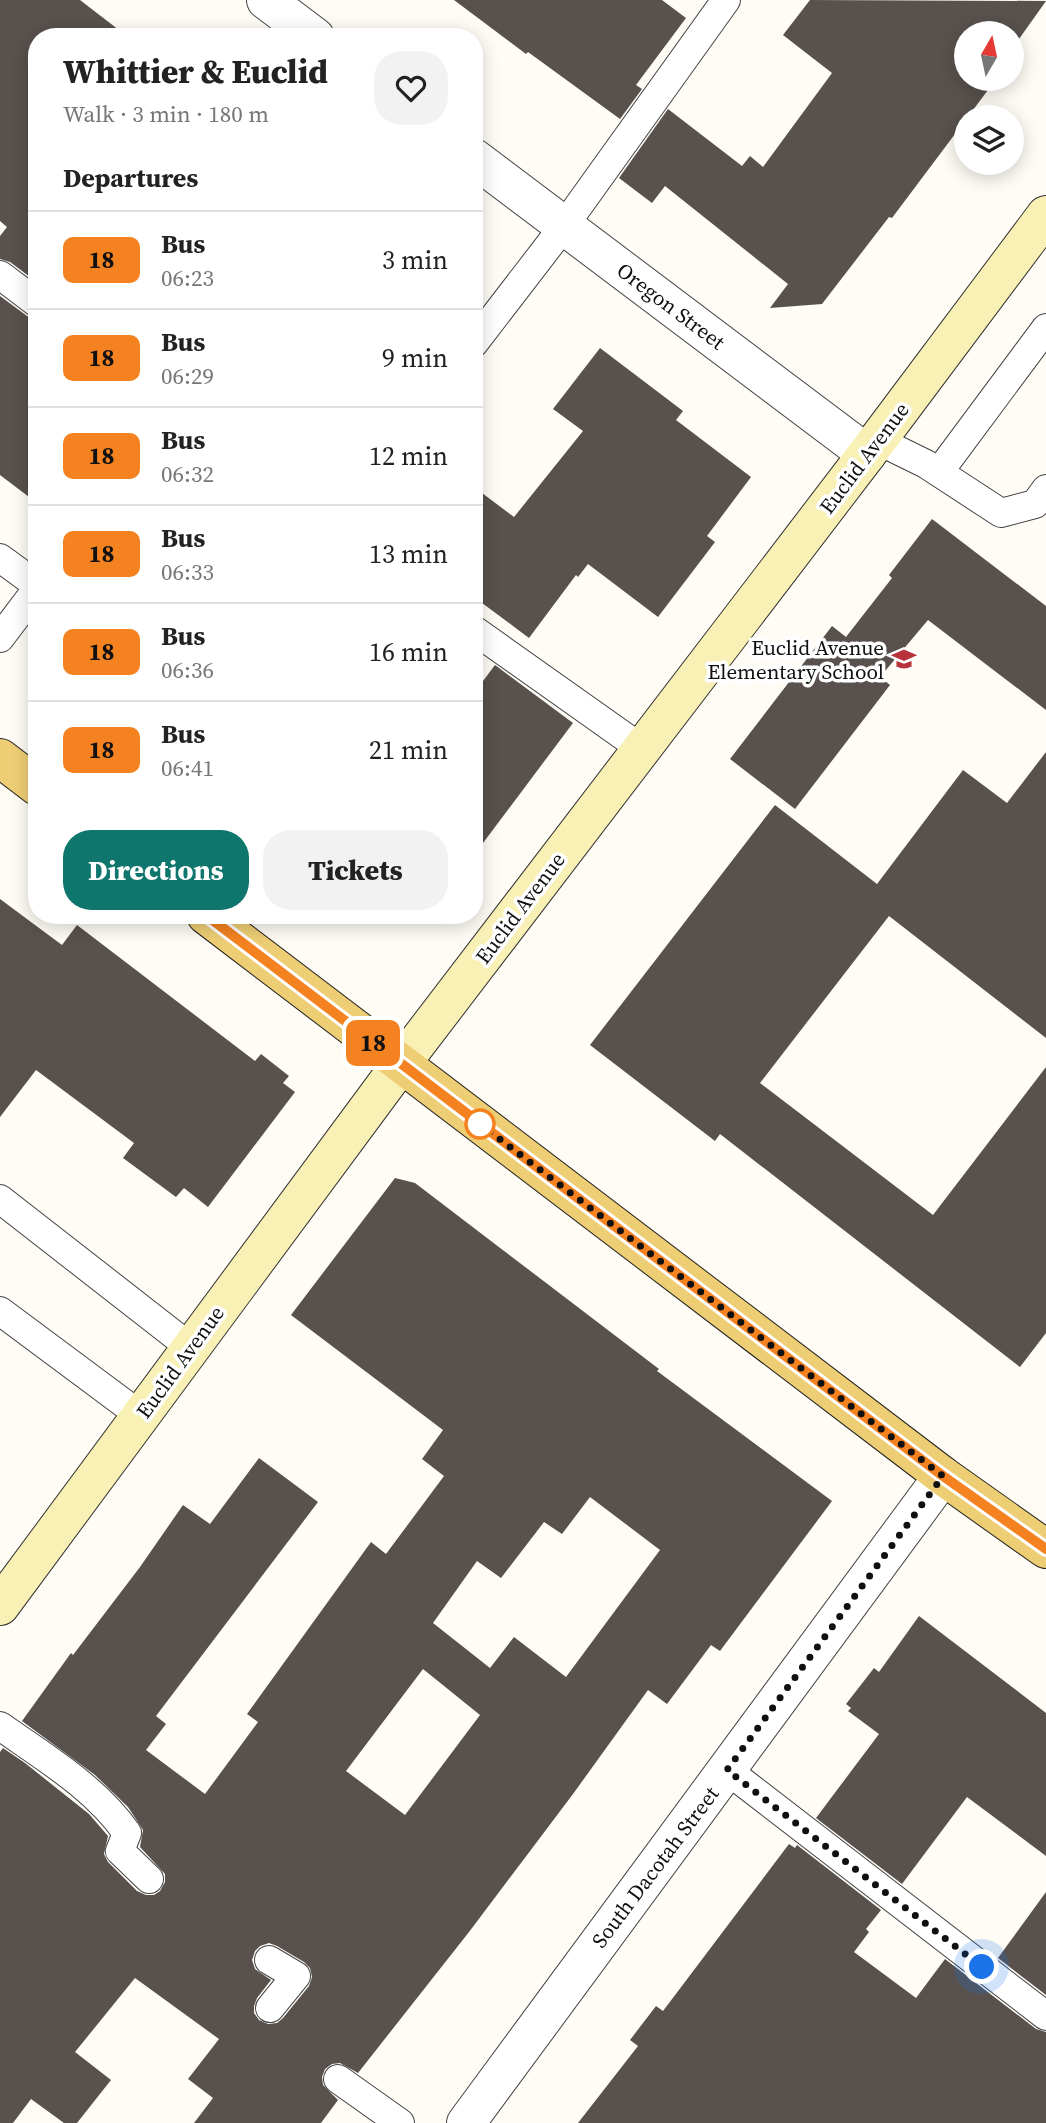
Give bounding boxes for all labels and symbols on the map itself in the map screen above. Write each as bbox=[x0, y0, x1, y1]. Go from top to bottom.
north arrow bbox=[954, 21, 1024, 91]
street label: Oregon Street bbox=[611, 256, 731, 356]
street label: Euclid Avenue bbox=[812, 396, 916, 520]
place label: Euclid Avenue Elementary School bbox=[707, 633, 884, 686]
school or university icon: Euclid Avenue Elementary School bbox=[890, 645, 918, 673]
street label: Euclid Avenue bbox=[468, 846, 572, 970]
line badge: 18 bbox=[342, 1020, 404, 1066]
unlabelled marker bbox=[465, 1109, 495, 1139]
street label: Euclid Avenue bbox=[129, 1300, 231, 1424]
street label: South Dacotah Street bbox=[585, 1780, 725, 1954]
your location bbox=[964, 1949, 999, 1984]

